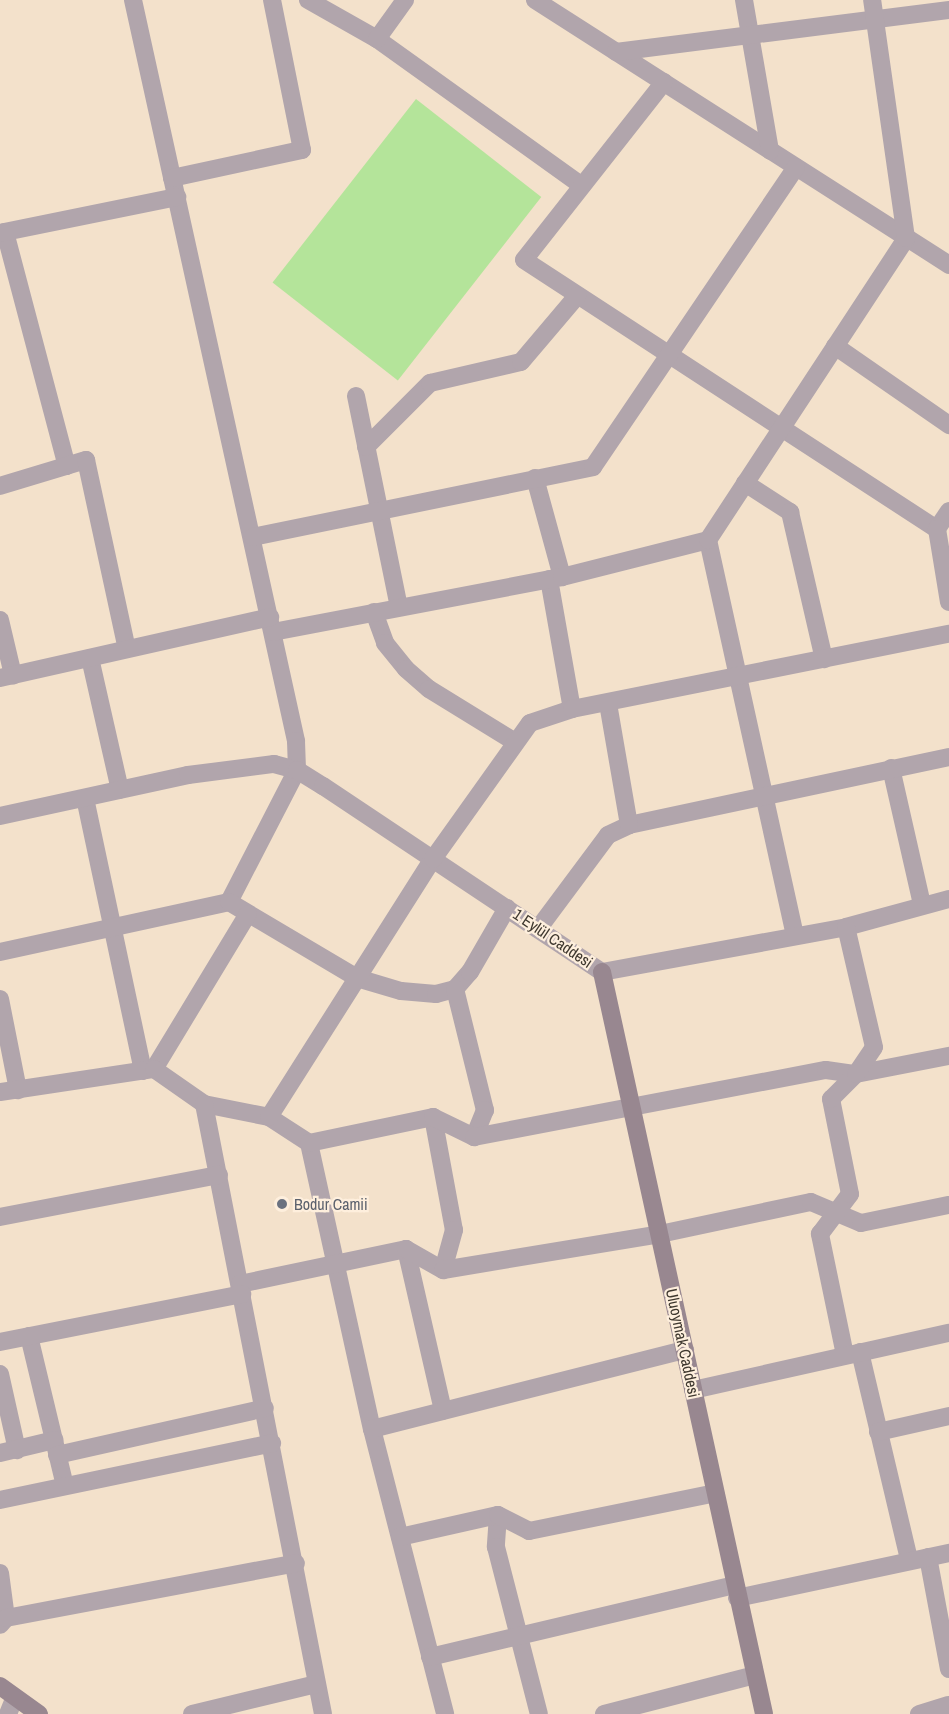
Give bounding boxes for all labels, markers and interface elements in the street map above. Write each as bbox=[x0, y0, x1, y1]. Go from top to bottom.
street label: 1 Eylül Caddesi bbox=[510, 904, 596, 972]
place label: Bodur Camii bbox=[294, 1194, 368, 1214]
marker: Bodur Camii bbox=[275, 1197, 289, 1211]
street label: Uluoymak Caddesi bbox=[662, 1287, 704, 1399]

